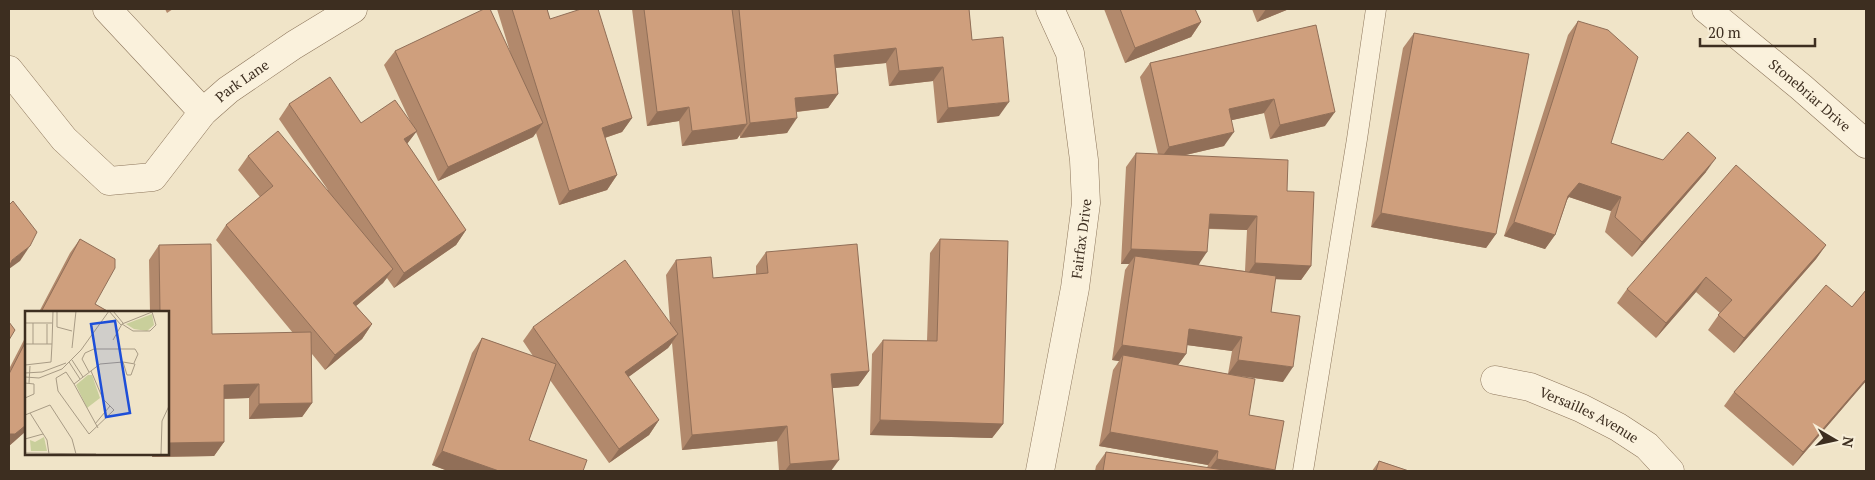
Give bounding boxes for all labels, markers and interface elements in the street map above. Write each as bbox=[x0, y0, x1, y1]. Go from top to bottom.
scale bar bbox=[1700, 15, 1815, 47]
text: 20 m bbox=[1708, 22, 1741, 42]
street label: Stonebriar Drive bbox=[1765, 54, 1855, 135]
street label: Park Lane bbox=[211, 55, 272, 106]
street label: Fairfax Drive bbox=[1066, 198, 1095, 280]
inset map bbox=[25, 311, 169, 455]
street label: Versailles Avenue bbox=[1537, 382, 1643, 447]
north arrow bbox=[1810, 415, 1860, 465]
text: N bbox=[1838, 435, 1859, 449]

